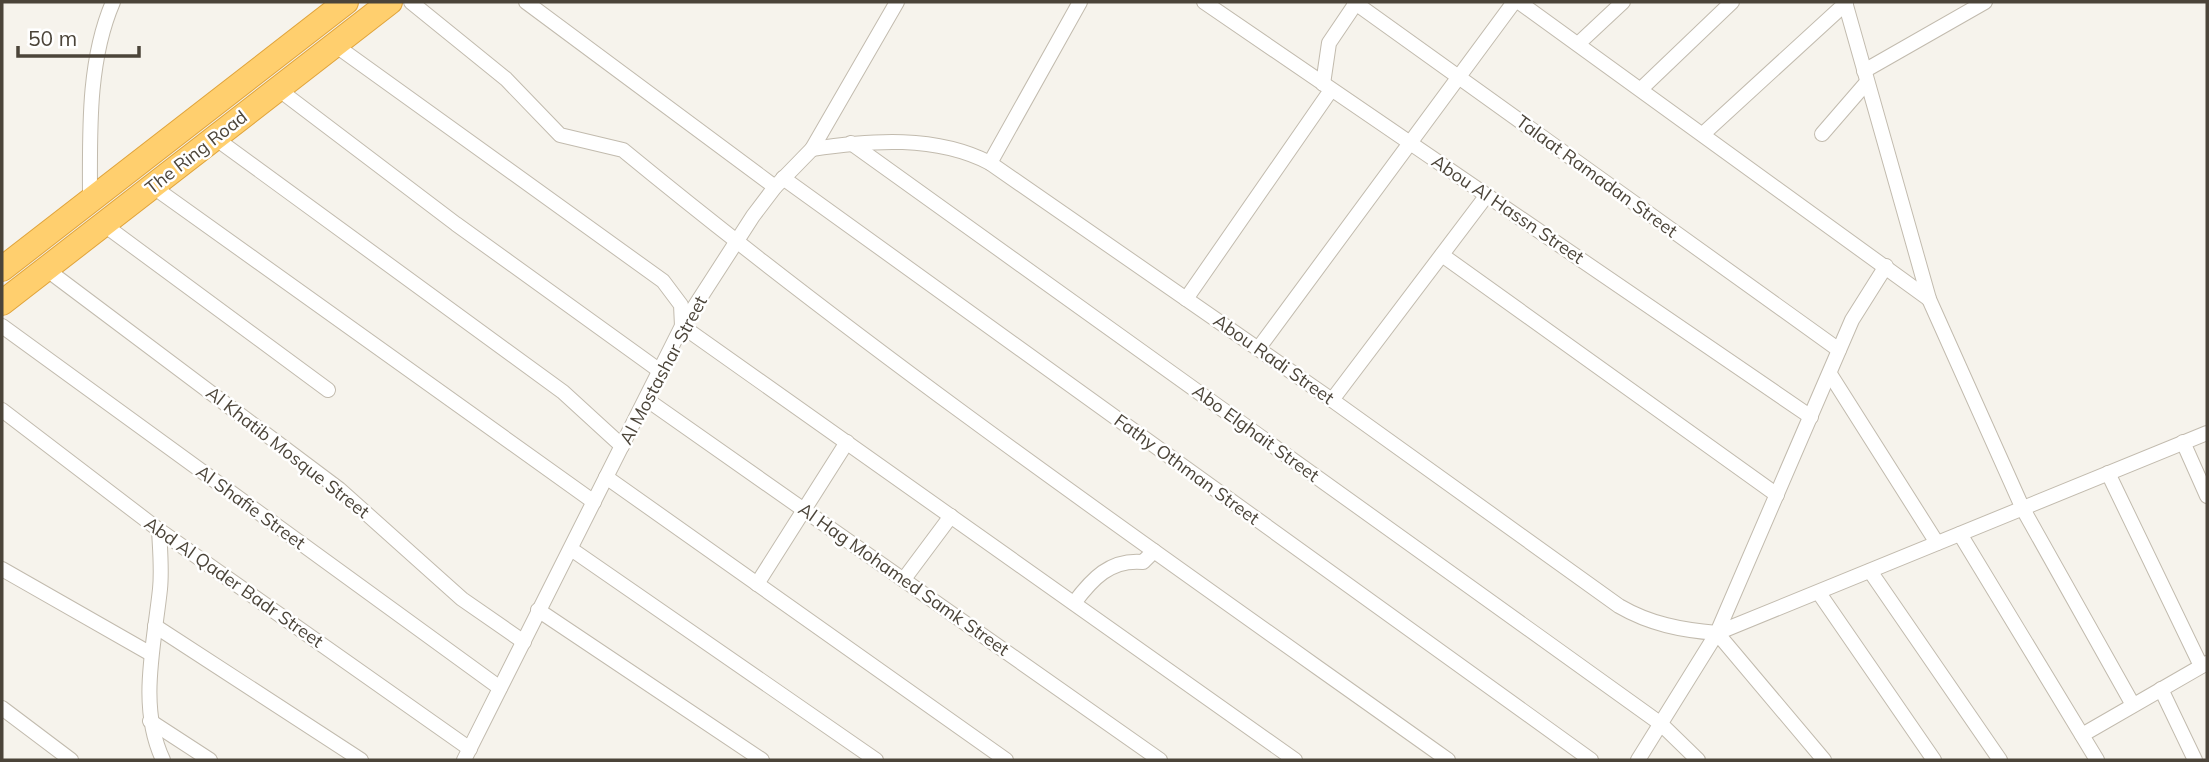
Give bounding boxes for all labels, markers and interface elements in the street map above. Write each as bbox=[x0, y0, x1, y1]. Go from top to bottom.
scale bar bbox=[18, 14, 138, 58]
text: 50 m bbox=[28, 25, 77, 51]
street label: The Ring Road bbox=[141, 105, 251, 199]
street label: Talaat Ramadan Street bbox=[1512, 110, 1682, 242]
street label: Abou Al Hassn Street bbox=[1427, 149, 1589, 269]
street label: Al Mostashar Street bbox=[614, 292, 712, 448]
street label: Abou Radi Street bbox=[1209, 309, 1339, 409]
street label: Abo Elghait Street bbox=[1188, 379, 1324, 487]
street label: Al Khatib Mosque Street bbox=[202, 381, 374, 523]
street label: Fathy Othman Street bbox=[1110, 409, 1264, 529]
street label: Al Shafie Street bbox=[192, 460, 310, 554]
street label: Al Hag Mohamed Samk Street bbox=[794, 497, 1014, 661]
street label: Abd Al Qader Badr Street bbox=[140, 511, 328, 653]

